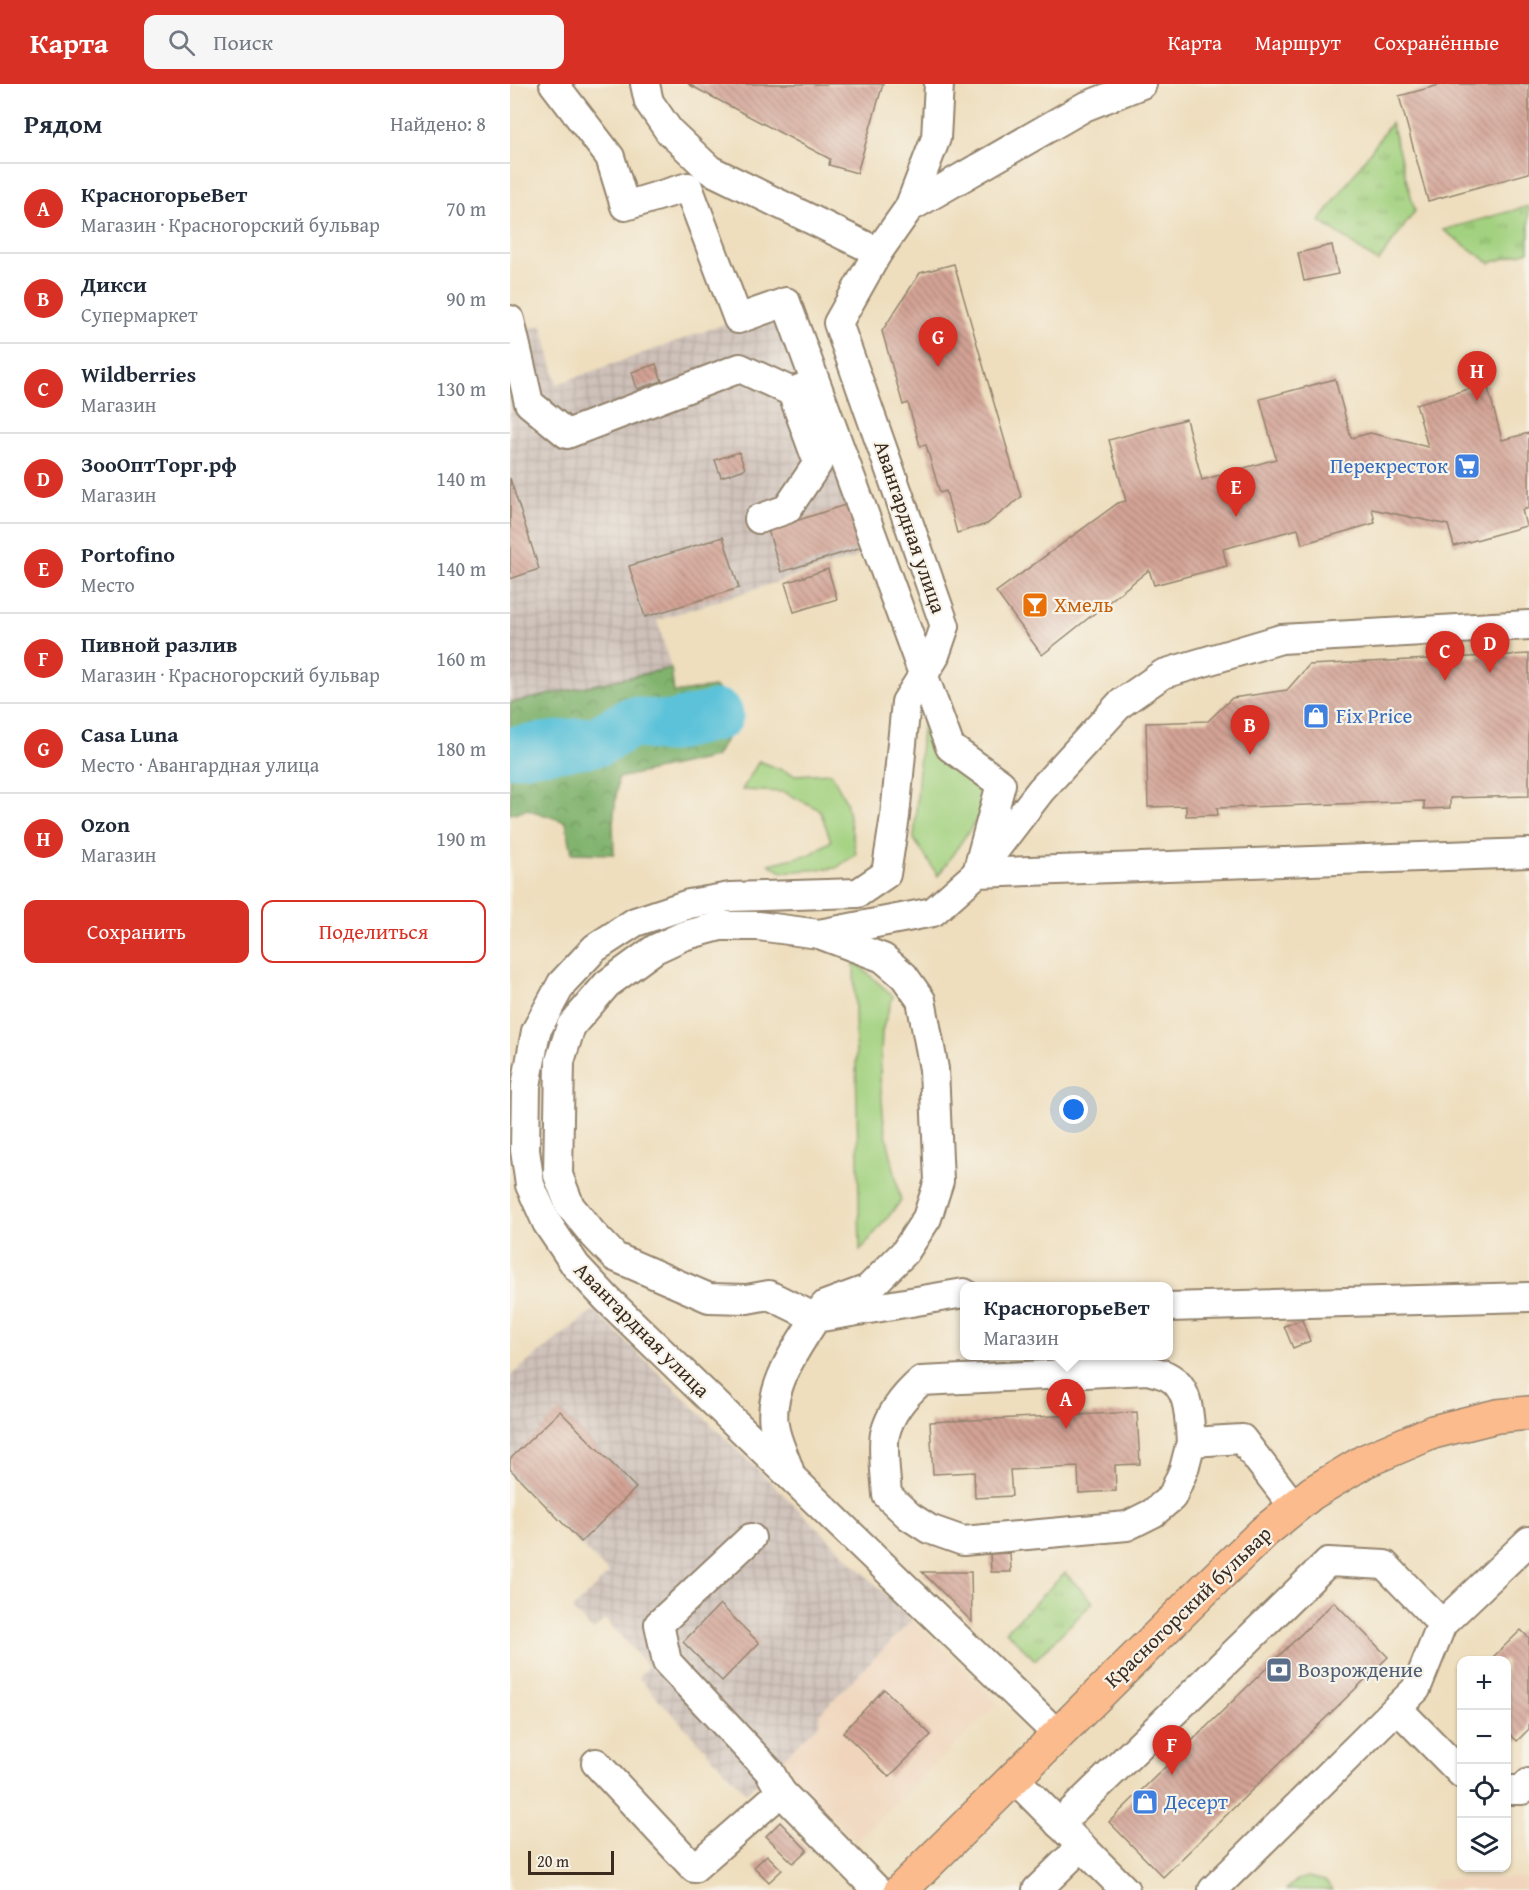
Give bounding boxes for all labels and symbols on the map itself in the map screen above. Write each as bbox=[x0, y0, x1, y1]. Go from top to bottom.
pin: G bbox=[918, 318, 958, 367]
pin: H bbox=[1458, 352, 1496, 401]
street label: Авангардная улица bbox=[866, 436, 955, 617]
place label: Перекресток bbox=[1330, 450, 1448, 481]
supermarket icon: Перекресток bbox=[1452, 451, 1482, 481]
pin: E bbox=[1216, 468, 1256, 517]
place label: Хмель bbox=[1054, 589, 1113, 620]
bar icon: Хмель bbox=[1020, 590, 1050, 620]
pin: D bbox=[1470, 624, 1510, 673]
pin: C bbox=[1426, 632, 1464, 681]
place label: Fix Price bbox=[1336, 700, 1413, 731]
shop icon: Fix Price bbox=[1301, 701, 1331, 731]
pin: B bbox=[1230, 706, 1270, 755]
your location bbox=[1059, 1095, 1088, 1124]
street label: Авангардная улица bbox=[567, 1255, 717, 1405]
pin: A bbox=[1046, 1380, 1086, 1429]
street label: Красногорский бульвар bbox=[1097, 1518, 1278, 1695]
place label: Возрождение bbox=[1298, 1654, 1423, 1685]
bank icon: Возрождение bbox=[1264, 1655, 1294, 1685]
pin: F bbox=[1152, 1726, 1192, 1775]
place label: Десерт bbox=[1163, 1786, 1228, 1817]
shop icon: Десерт bbox=[1130, 1787, 1160, 1817]
scale bar bbox=[528, 1848, 614, 1876]

